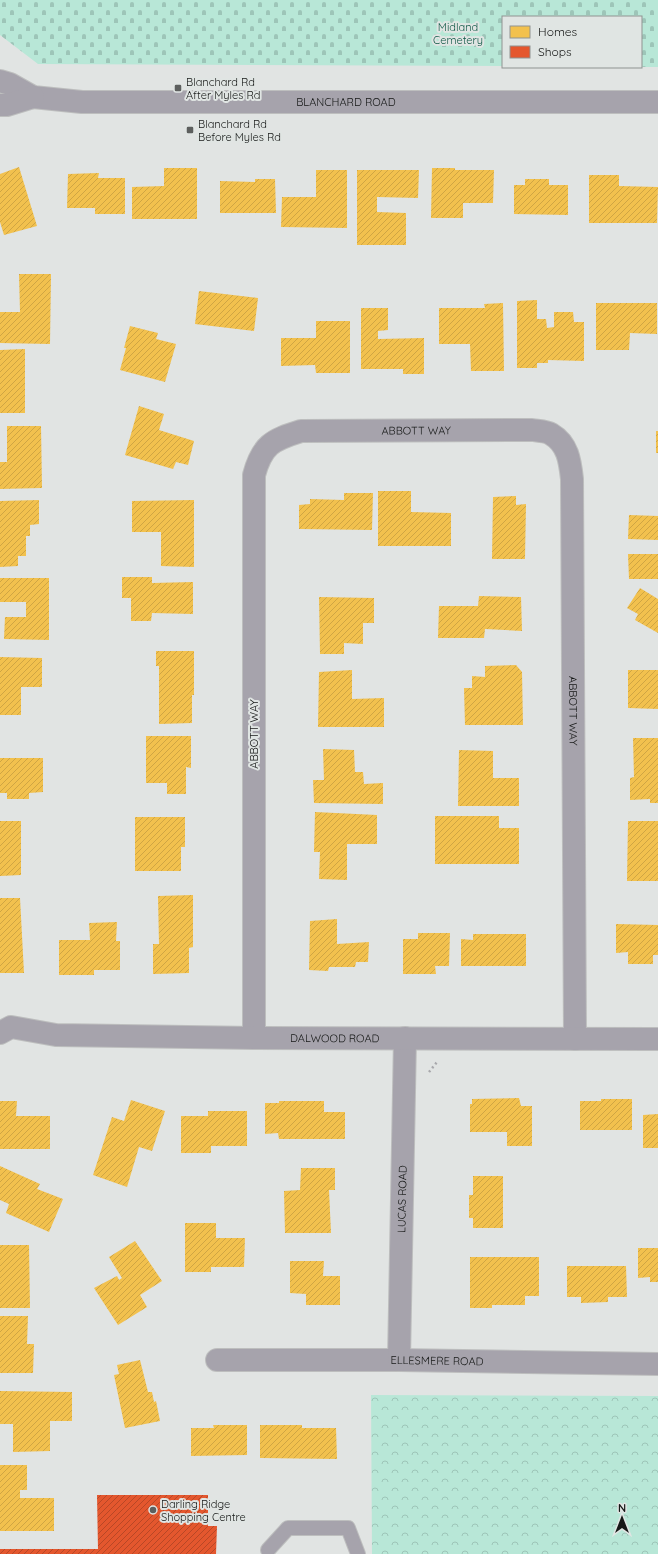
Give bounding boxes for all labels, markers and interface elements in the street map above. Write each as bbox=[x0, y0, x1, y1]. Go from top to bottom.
legend bbox=[502, 16, 642, 68]
park label: Midland Cemetery bbox=[433, 20, 483, 47]
text: Homes bbox=[538, 24, 578, 39]
text: Shops bbox=[538, 44, 572, 59]
place label: Blanchard Rd After Myles Rd bbox=[186, 75, 260, 102]
marker: Blanchard Rd After Myles Rd bbox=[173, 83, 183, 93]
street label: BLANCHARD ROAD bbox=[296, 95, 396, 109]
place label: Blanchard Rd Before Myles Rd bbox=[198, 117, 281, 144]
marker: Blanchard Rd Before Myles Rd bbox=[185, 125, 195, 135]
street label: ABBOTT WAY bbox=[381, 423, 451, 438]
street label: ABBOTT WAY bbox=[566, 676, 580, 746]
street label: ABBOTT WAY bbox=[247, 699, 261, 769]
street label: DALWOOD ROAD bbox=[290, 1031, 380, 1045]
street label: LUCAS ROAD bbox=[394, 1165, 410, 1233]
street label: ELLESMERE ROAD bbox=[390, 1353, 484, 1368]
place label: Darling Ridge Shopping Centre bbox=[161, 1497, 246, 1524]
north arrow bbox=[602, 1498, 642, 1538]
text: N bbox=[618, 1501, 626, 1515]
marker: Darling Ridge Shopping Centre bbox=[148, 1505, 158, 1515]

